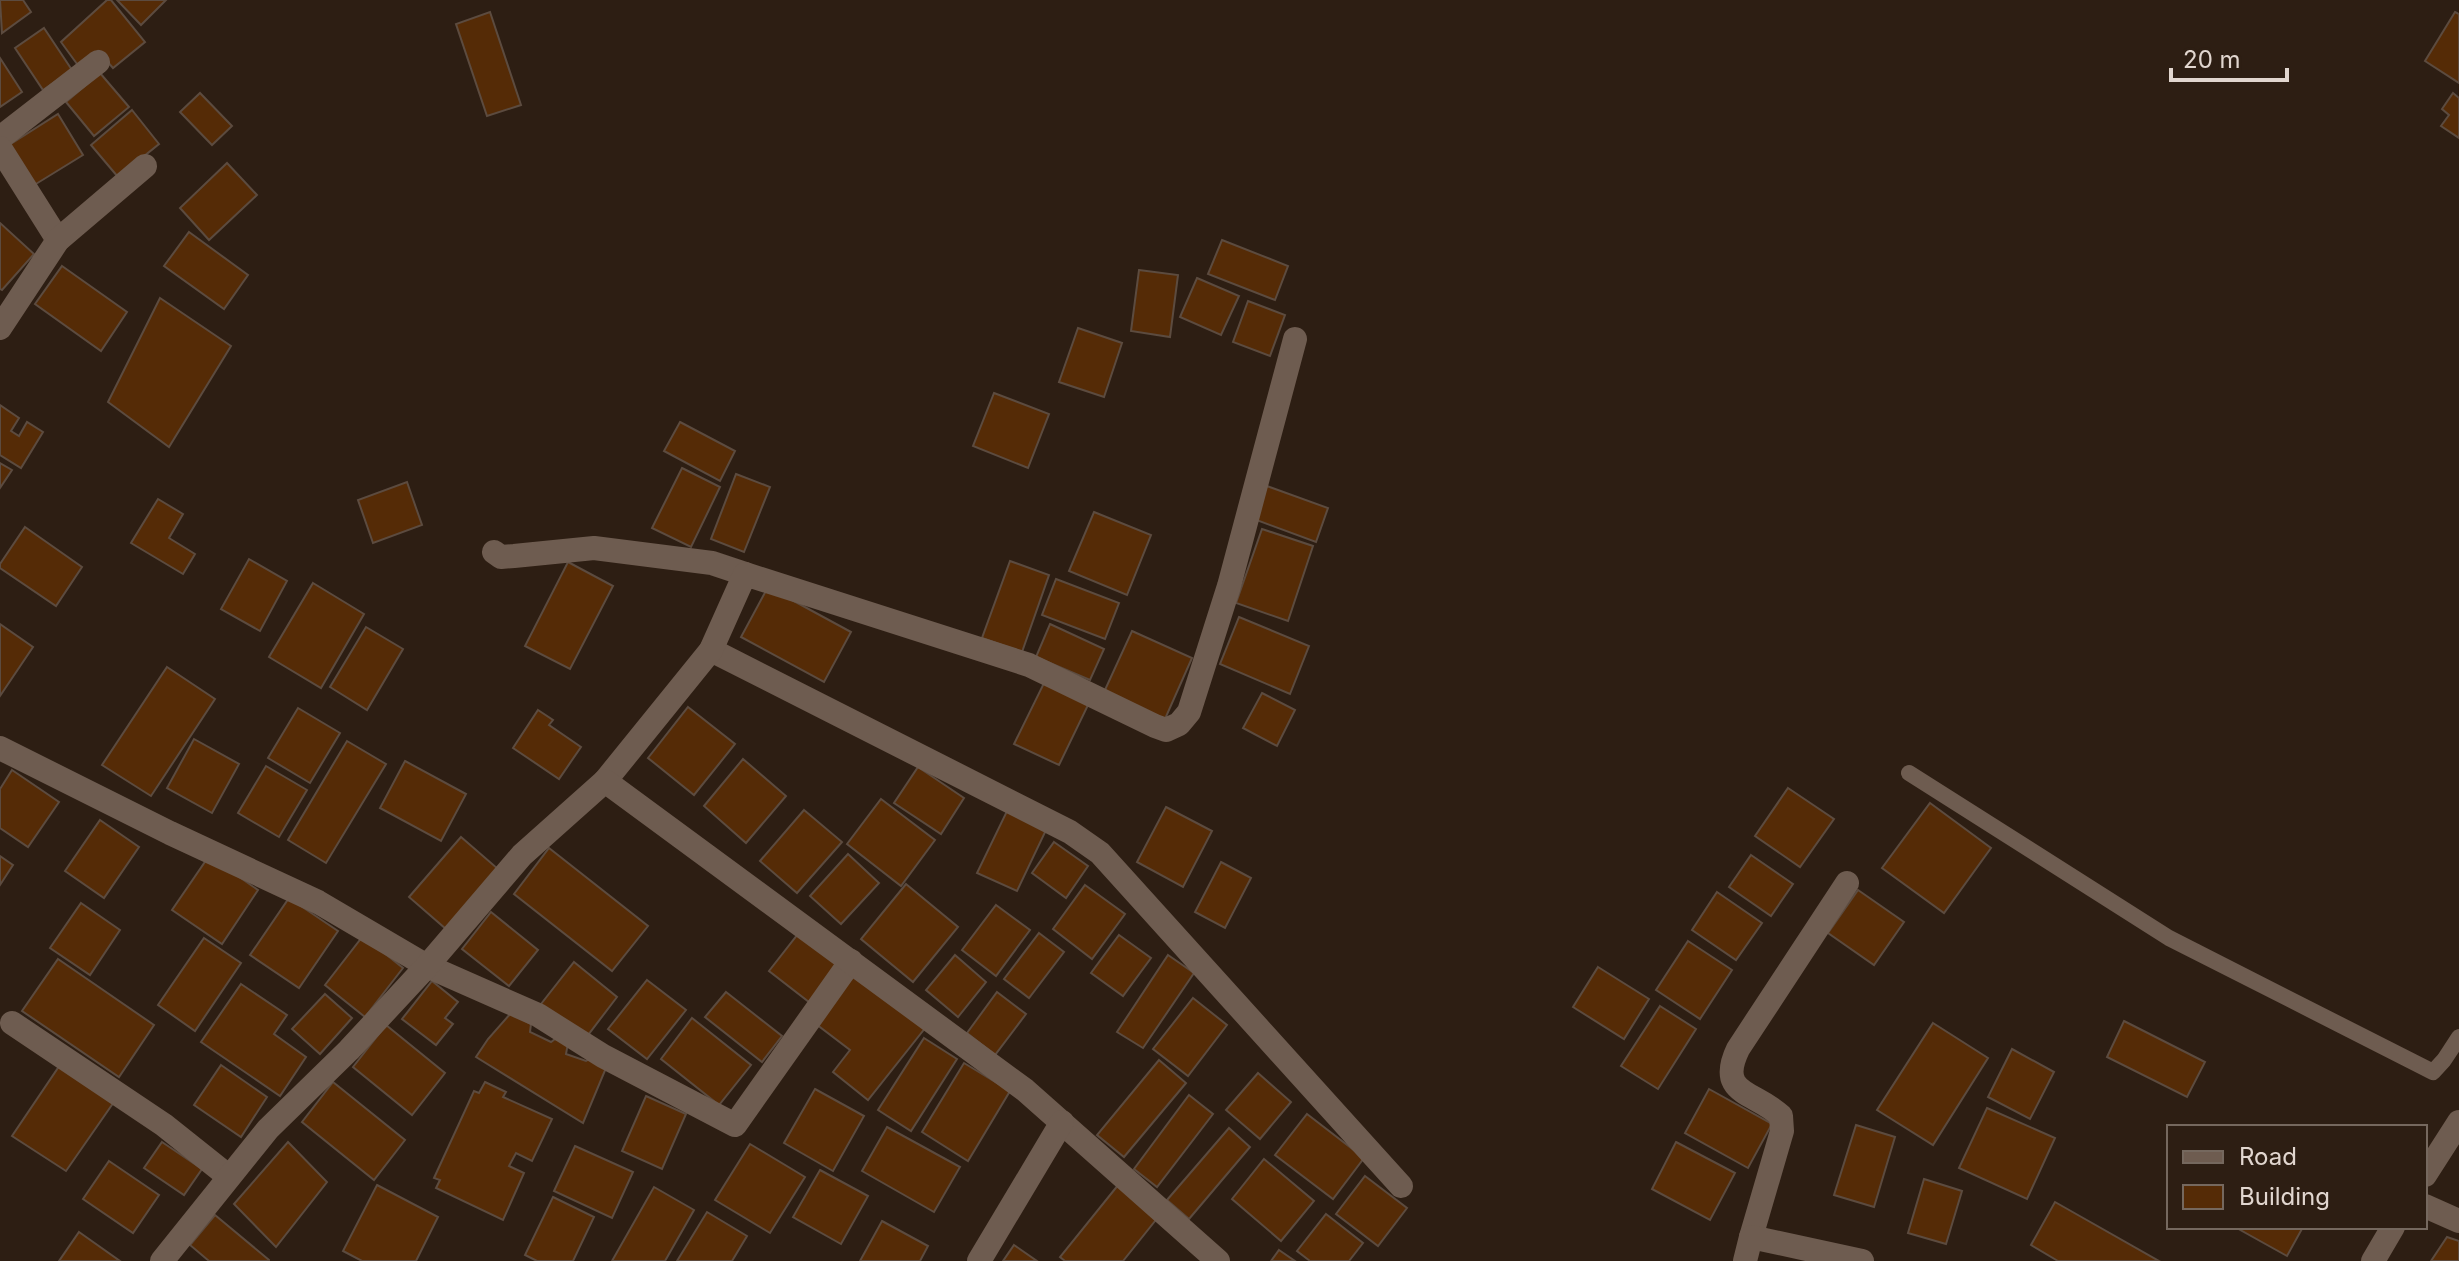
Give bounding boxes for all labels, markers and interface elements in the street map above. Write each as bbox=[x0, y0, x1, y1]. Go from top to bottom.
scale bar bbox=[2171, 32, 2287, 82]
text: 20 m bbox=[2183, 45, 2241, 74]
legend bbox=[2167, 1125, 2427, 1229]
text: Road bbox=[2239, 1142, 2297, 1171]
text: Building bbox=[2239, 1182, 2330, 1211]

